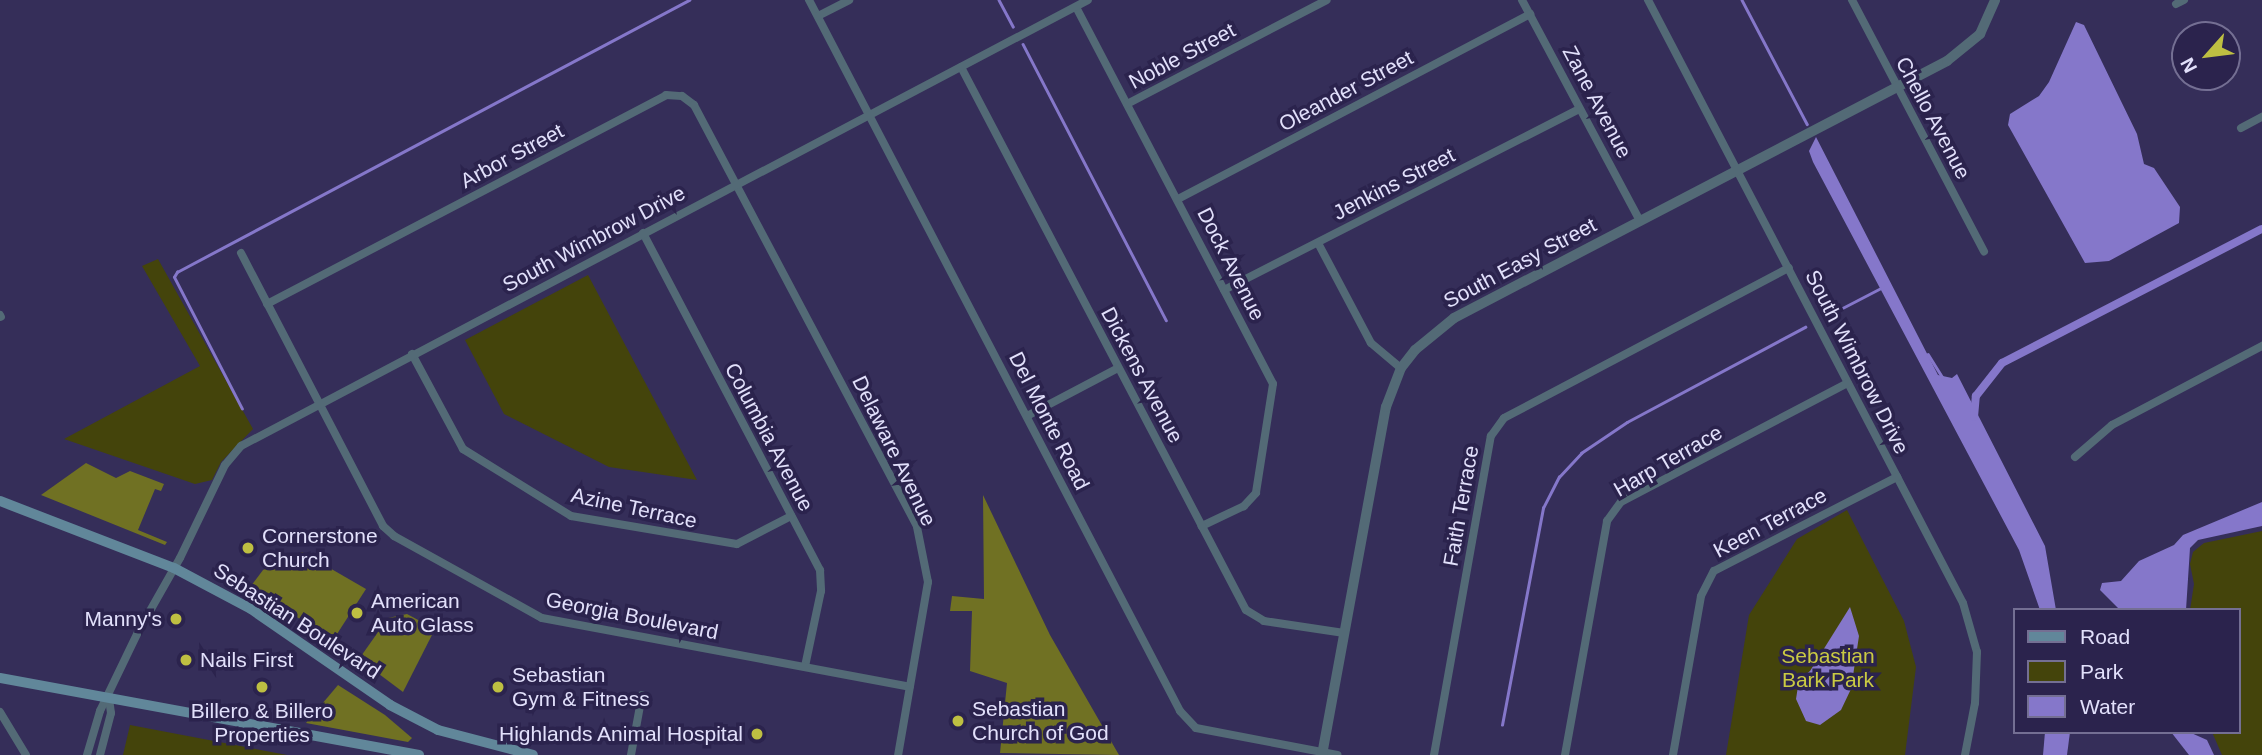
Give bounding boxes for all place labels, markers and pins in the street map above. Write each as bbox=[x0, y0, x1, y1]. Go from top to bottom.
place label: Cornerstone Church bbox=[262, 523, 378, 573]
marker: Cornerstone Church bbox=[240, 540, 256, 556]
place label: American Auto Glass bbox=[371, 588, 474, 638]
marker: American Auto Glass bbox=[349, 605, 365, 621]
place label: Manny's bbox=[84, 606, 162, 632]
marker: Manny's bbox=[168, 611, 184, 627]
place label: Nails First bbox=[200, 647, 293, 673]
marker: Nails First bbox=[178, 652, 194, 668]
place label: Sebastian Gym & Fitness bbox=[512, 662, 650, 712]
marker: Billero & Billero Properties bbox=[254, 679, 270, 695]
marker: Sebastian Gym & Fitness bbox=[490, 679, 506, 695]
place label: Sebastian Church of God bbox=[972, 696, 1109, 746]
place label: Billero & Billero Properties bbox=[191, 698, 333, 748]
marker: Sebastian Church of God bbox=[950, 713, 966, 729]
place label: Highlands Animal Hospital bbox=[498, 721, 743, 747]
marker: Highlands Animal Hospital bbox=[749, 726, 765, 742]

